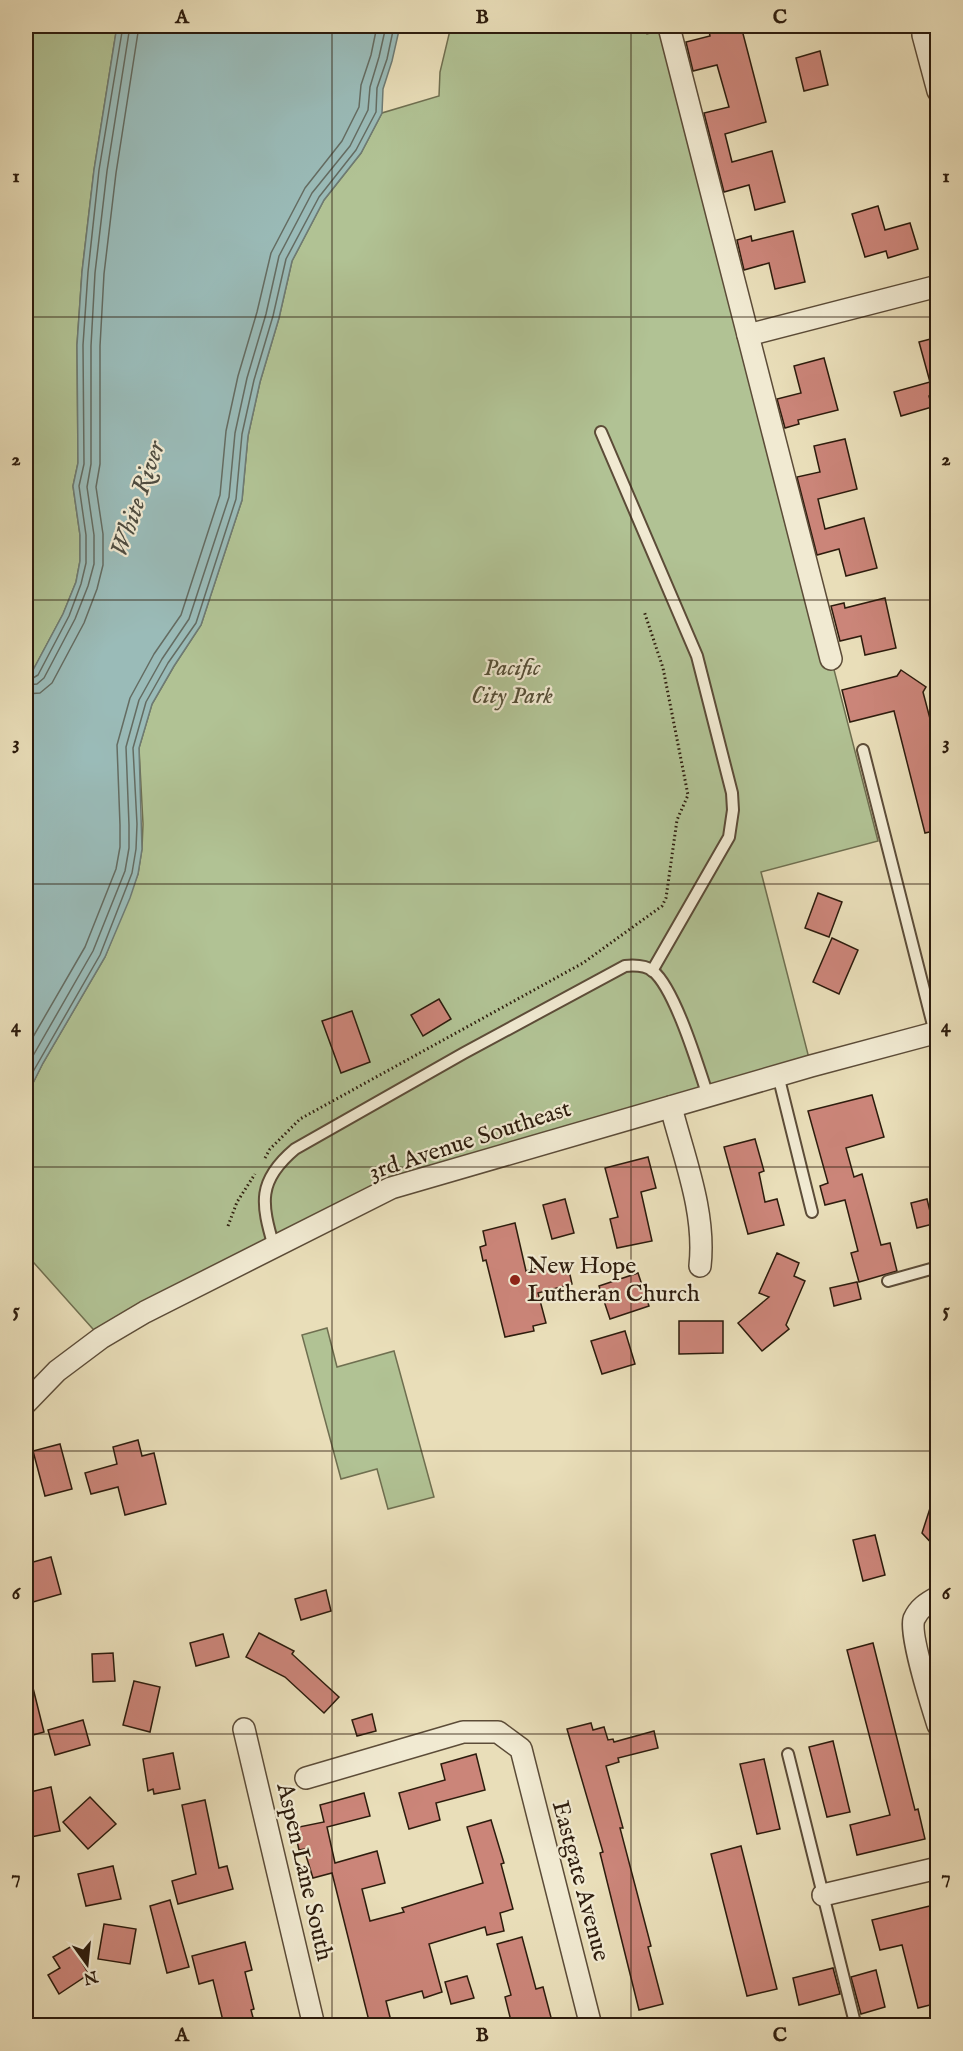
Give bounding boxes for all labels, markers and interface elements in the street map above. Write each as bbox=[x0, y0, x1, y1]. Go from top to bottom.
text: A bbox=[174, 5, 190, 30]
text: B bbox=[475, 5, 489, 30]
text: C bbox=[773, 5, 787, 30]
text: 1 bbox=[12, 164, 20, 189]
text: 1 bbox=[942, 164, 950, 189]
water label: White River bbox=[103, 436, 174, 561]
text: 2 bbox=[11, 447, 21, 472]
text: 2 bbox=[941, 447, 951, 472]
park label: Pacific City Park bbox=[471, 653, 553, 712]
text: 3 bbox=[12, 731, 20, 756]
text: 3 bbox=[942, 731, 950, 756]
text: 4 bbox=[11, 1014, 22, 1039]
text: 4 bbox=[941, 1014, 952, 1039]
street label: 3rd Avenue Southeast bbox=[365, 1094, 575, 1188]
place label: New Hope Lutheran Church bbox=[527, 1251, 700, 1310]
marker: New Hope Lutheran Church bbox=[508, 1273, 522, 1287]
text: 5 bbox=[12, 1298, 20, 1323]
text: 5 bbox=[942, 1298, 950, 1323]
text: 6 bbox=[12, 1581, 22, 1606]
text: 6 bbox=[942, 1581, 952, 1606]
street label: Aspen Lane South bbox=[268, 1779, 340, 1964]
street label: Eastgate Avenue bbox=[544, 1797, 616, 1965]
text: 7 bbox=[11, 1865, 21, 1890]
text: 7 bbox=[941, 1865, 951, 1890]
north arrow bbox=[57, 1934, 117, 1994]
text: N bbox=[81, 1965, 101, 1988]
text: A bbox=[174, 2023, 190, 2048]
text: B bbox=[475, 2023, 489, 2048]
text: C bbox=[773, 2023, 787, 2048]

